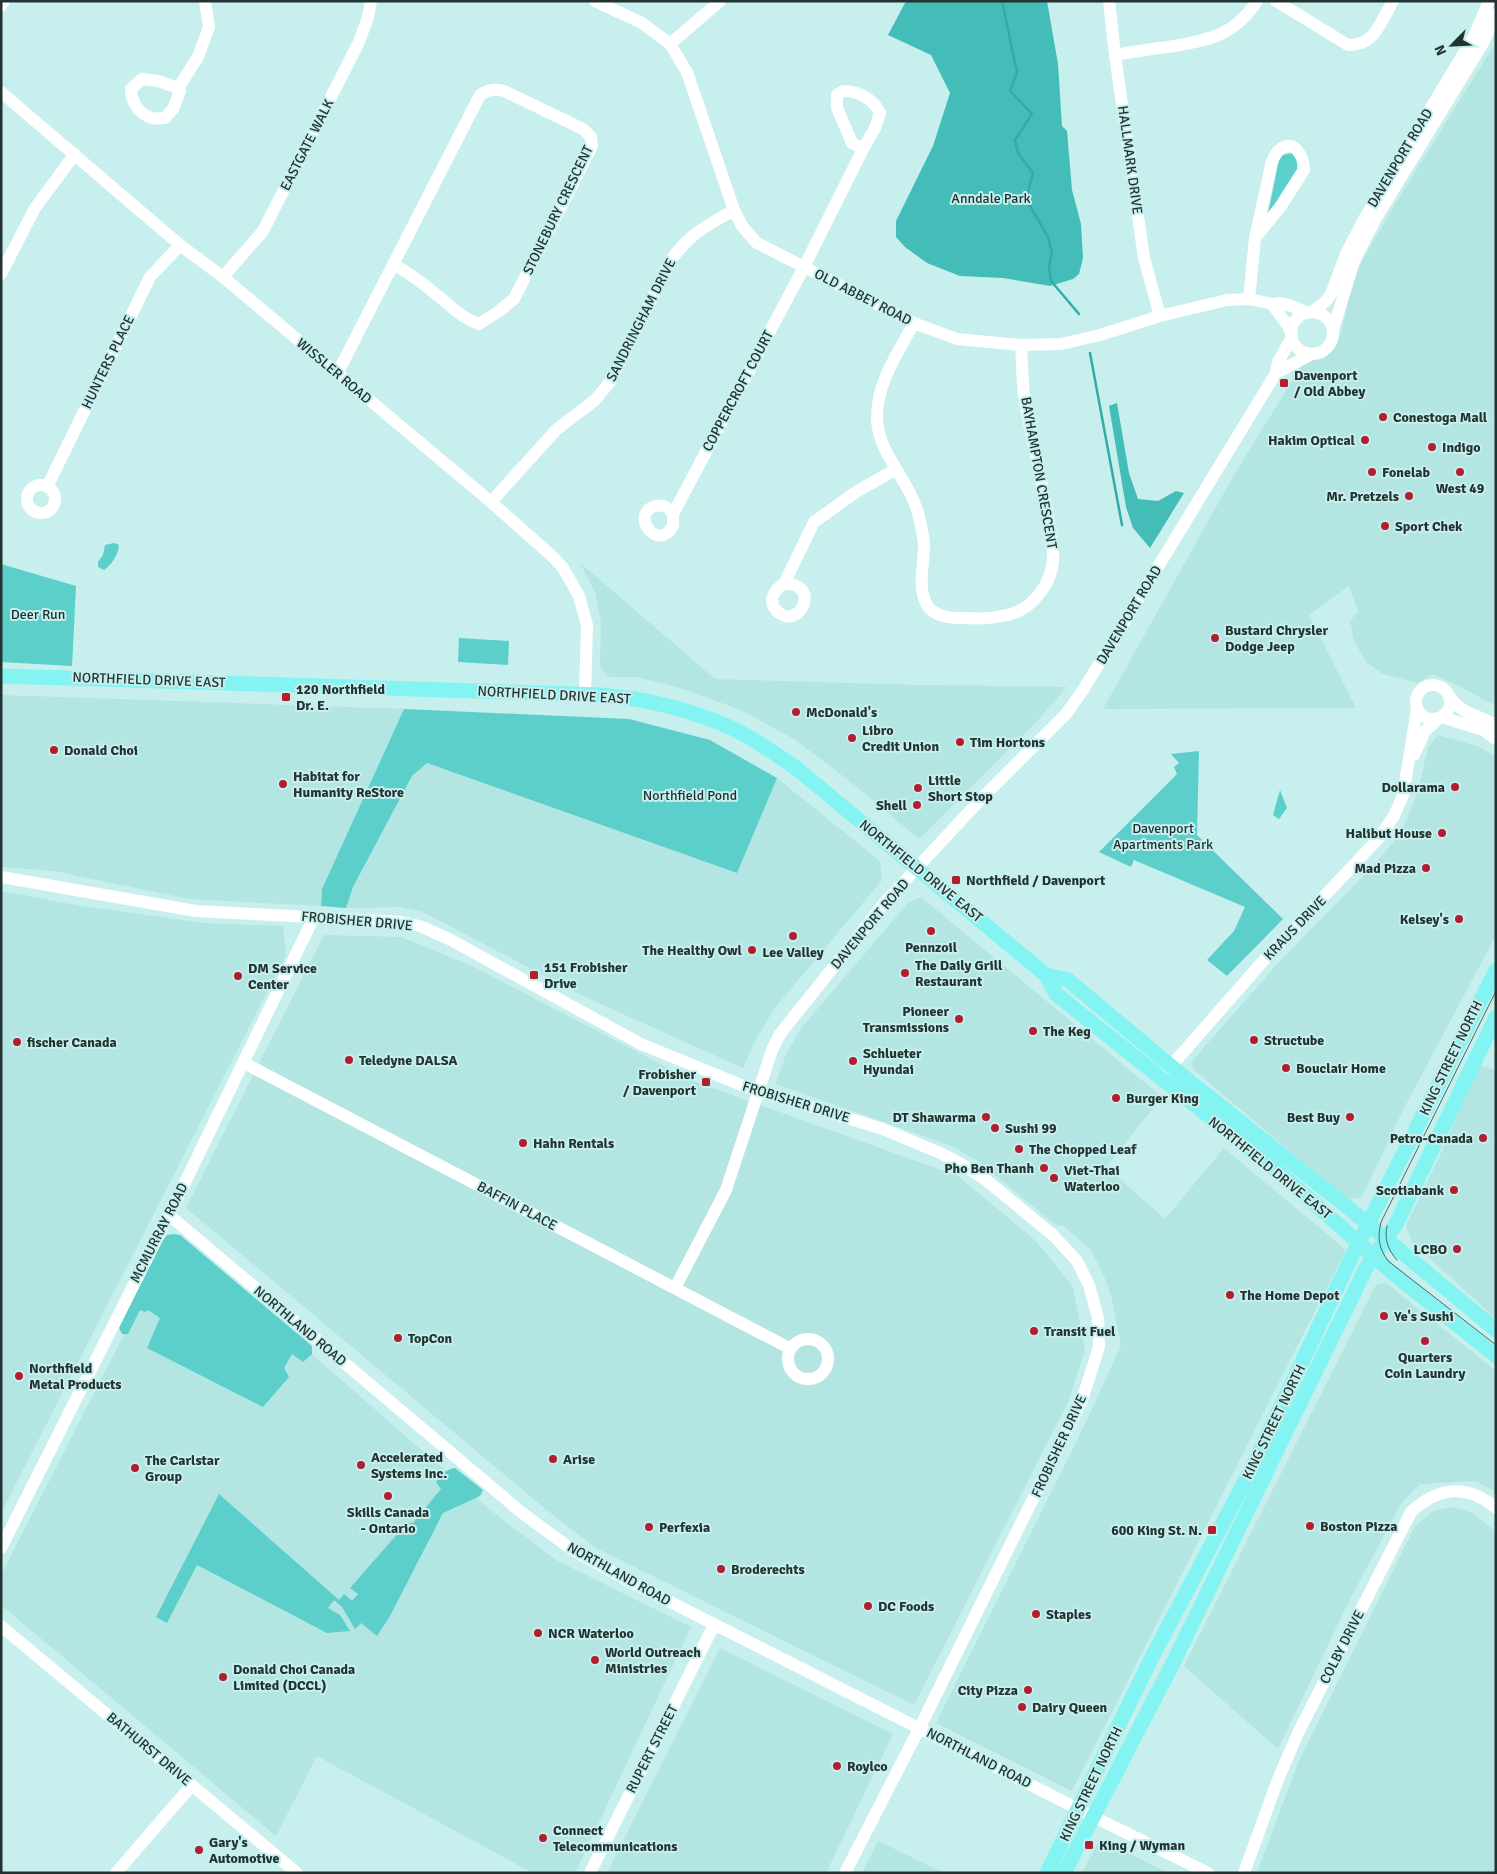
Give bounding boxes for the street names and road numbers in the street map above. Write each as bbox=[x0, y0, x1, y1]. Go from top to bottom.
street label: EASTGATE WALK bbox=[277, 96, 338, 194]
street label: HALLMARK DRIVE bbox=[1114, 105, 1146, 216]
street label: DAVENPORT ROAD bbox=[1364, 105, 1436, 211]
street label: STONEBURY CRESCENT bbox=[519, 142, 597, 277]
street label: SANDRINGHAM DRIVE bbox=[603, 256, 679, 384]
street label: OLD ABBEY ROAD bbox=[811, 265, 915, 329]
street label: HUNTERS PLACE bbox=[78, 312, 138, 412]
street label: COPPERCROFT COURT bbox=[699, 327, 777, 454]
street label: WISSLER ROAD bbox=[293, 335, 375, 407]
street label: BAYHAMPTON CRESCENT bbox=[1017, 396, 1061, 551]
street label: DAVENPORT ROAD bbox=[1093, 562, 1165, 668]
street label: NORTHFIELD DRIVE EAST bbox=[72, 669, 226, 691]
street label: NORTHFIELD DRIVE EAST bbox=[477, 682, 631, 708]
street label: NORTHFIELD DRIVE EAST bbox=[856, 816, 986, 926]
street label: DAVENPORT ROAD bbox=[827, 875, 913, 973]
street label: KRAUS DRIVE bbox=[1260, 892, 1330, 964]
street label: FROBISHER DRIVE bbox=[301, 908, 413, 934]
street label: KING STREET NORTH bbox=[1416, 998, 1486, 1118]
street label: FROBISHER DRIVE bbox=[740, 1078, 852, 1126]
street label: NORTHFIELD DRIVE EAST bbox=[1205, 1113, 1335, 1223]
street label: BAFFIN PLACE bbox=[474, 1178, 560, 1234]
street label: MCMURRAY ROAD bbox=[126, 1180, 192, 1286]
street label: NORTHLAND ROAD bbox=[250, 1282, 350, 1370]
street label: KING STREET NORTH bbox=[1239, 1362, 1309, 1482]
street label: FROBISHER DRIVE bbox=[1028, 1392, 1090, 1500]
street label: NORTHLAND ROAD bbox=[564, 1539, 674, 1609]
street label: COLBY DRIVE bbox=[1316, 1607, 1368, 1687]
street label: RUPERT STREET bbox=[622, 1702, 682, 1796]
street label: BATHURST DRIVE bbox=[103, 1709, 195, 1789]
street label: NORTHLAND ROAD bbox=[924, 1724, 1034, 1792]
street label: KING STREET NORTH bbox=[1056, 1724, 1126, 1844]

